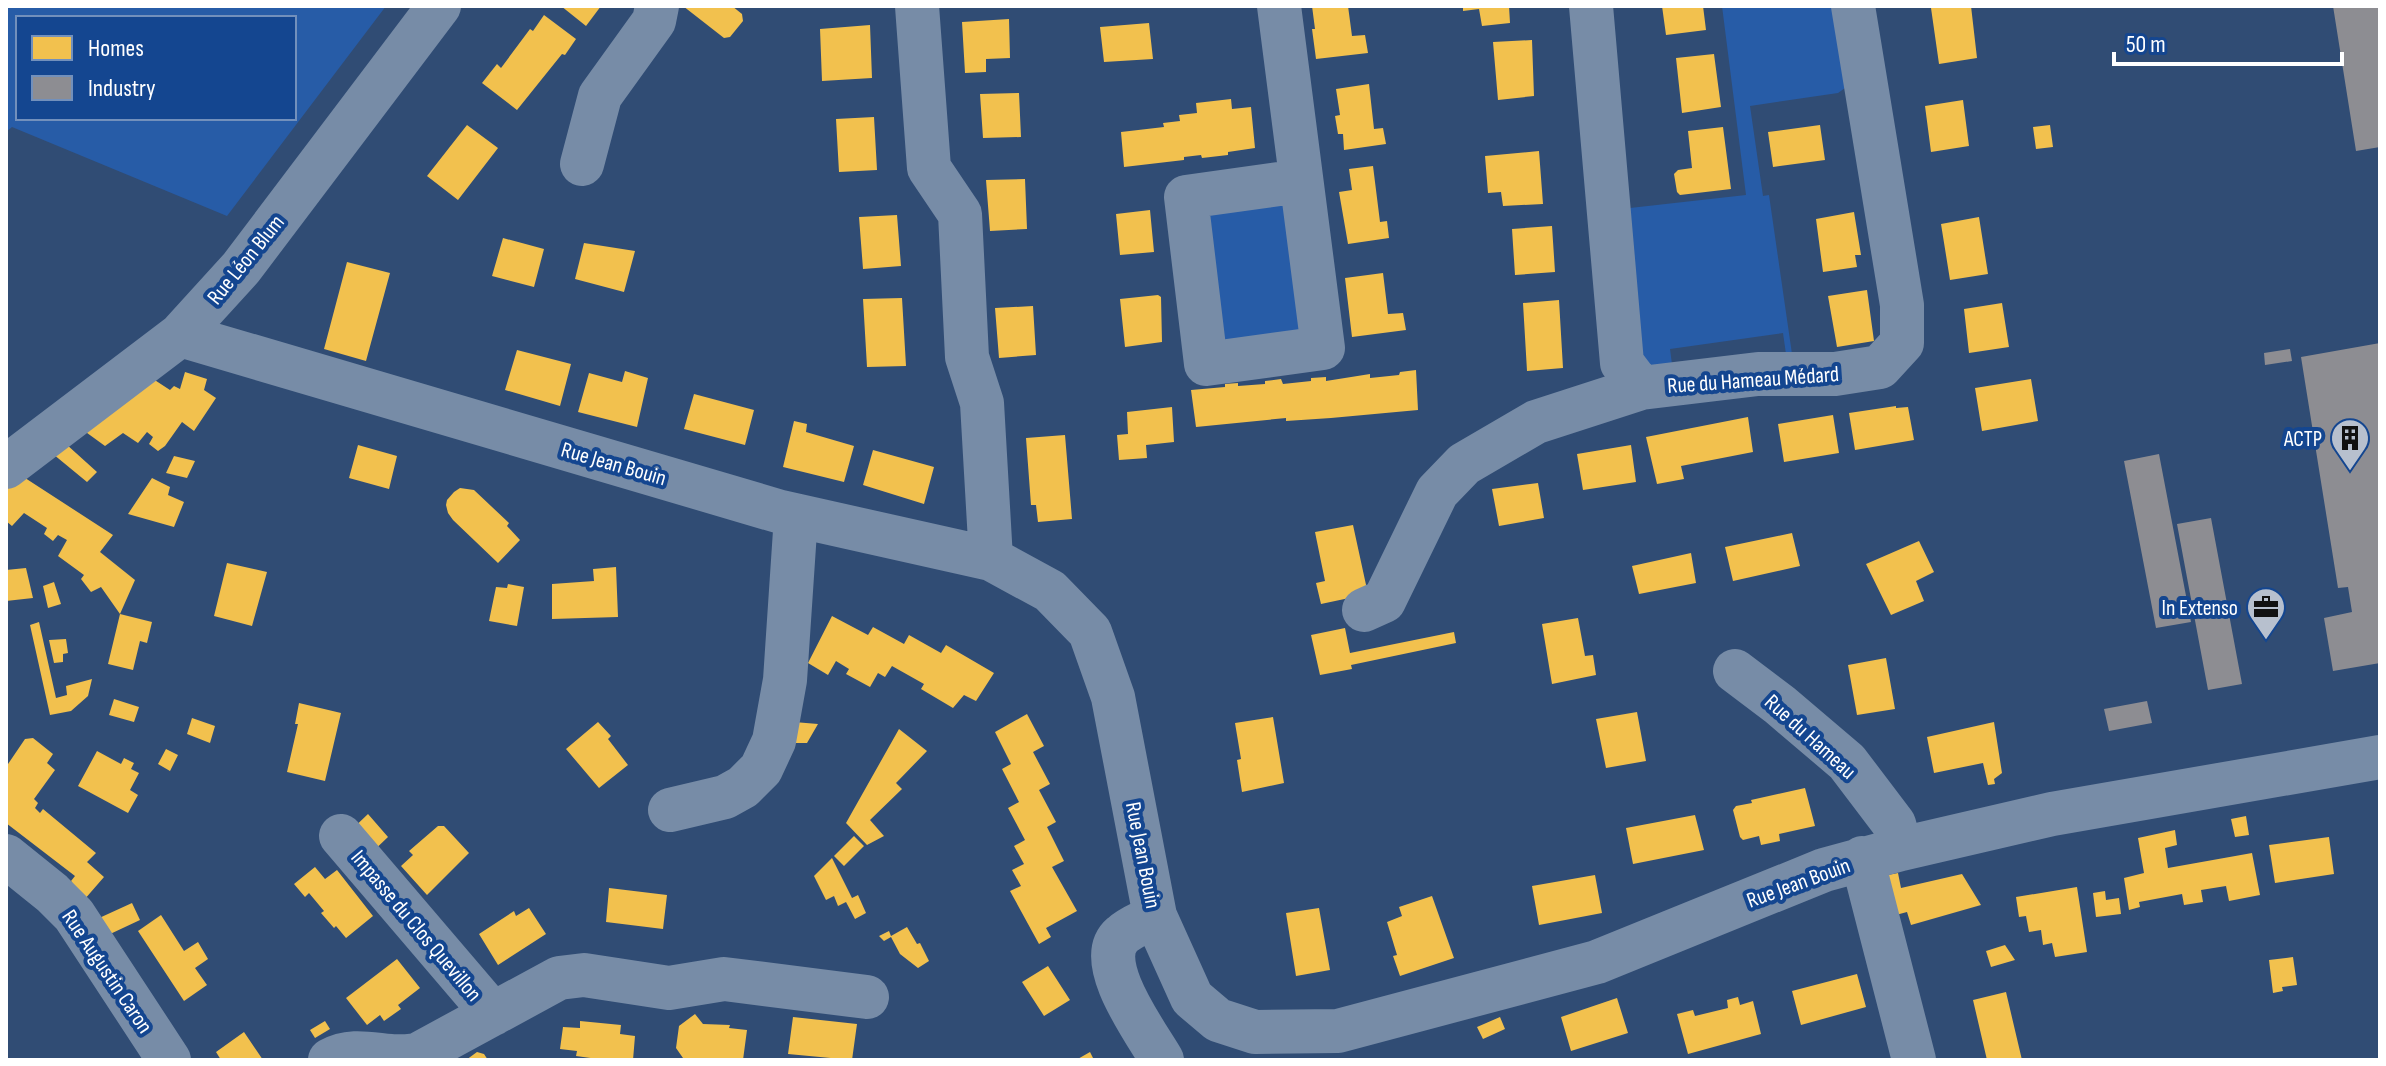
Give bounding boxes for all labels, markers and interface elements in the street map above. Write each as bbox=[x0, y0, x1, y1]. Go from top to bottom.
legend bbox=[16, 16, 296, 120]
scale bar bbox=[2114, 16, 2342, 66]
text: 50 m bbox=[2126, 30, 2166, 59]
text: Homes bbox=[88, 34, 144, 63]
text: Industry bbox=[88, 74, 155, 103]
street label: Rue Léon Blum bbox=[202, 210, 291, 310]
street label: Rue du Hameau Médard bbox=[1666, 361, 1840, 400]
building icon: ACTP bbox=[2329, 417, 2371, 472]
place label: ACTP bbox=[2283, 426, 2322, 453]
street label: Rue Jean Bouin bbox=[558, 437, 669, 492]
office icon: In Extenso bbox=[2245, 586, 2287, 641]
place label: In Extenso bbox=[2162, 595, 2238, 622]
street label: Rue du Hameau bbox=[1759, 689, 1861, 785]
street label: Rue Jean Bouin bbox=[1119, 800, 1166, 911]
street label: Impasse du Clos Quevillon bbox=[345, 845, 487, 1007]
street label: Rue Jean Bouin bbox=[1743, 852, 1854, 915]
street label: Rue Augustin Caron bbox=[56, 905, 158, 1039]

